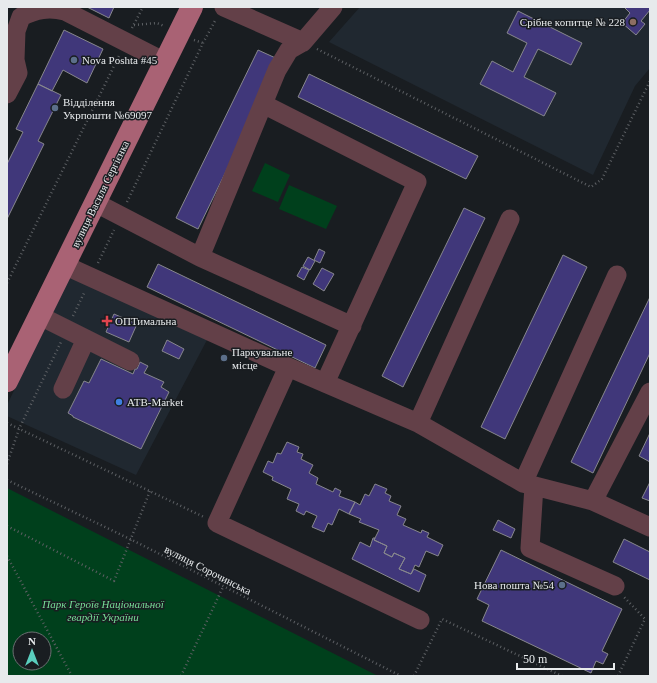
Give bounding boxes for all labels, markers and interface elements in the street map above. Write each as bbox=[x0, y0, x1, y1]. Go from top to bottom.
place label: Срібне копитце № 228 bbox=[520, 16, 625, 28]
marker: Срібне копитце № 228 bbox=[628, 17, 638, 27]
place label: Nova Poshta #45 bbox=[82, 54, 158, 66]
marker: Nova Poshta #45 bbox=[69, 55, 79, 65]
place label: Відділення Укрпошти №69097 bbox=[63, 96, 152, 121]
marker: Відділення Укрпошти №69097 bbox=[50, 103, 60, 113]
street label: вулиця Василя Сергієнка bbox=[69, 139, 131, 249]
place label: ОПТимальна bbox=[115, 315, 176, 327]
marker: ОПТимальна bbox=[102, 316, 112, 326]
place label: Паркувальне місце bbox=[232, 346, 292, 371]
marker: Паркувальне місце bbox=[219, 353, 229, 363]
place label: ATB-Market bbox=[127, 396, 183, 408]
marker: ATB-Market bbox=[114, 397, 124, 407]
street label: вулиця Сорочинська bbox=[163, 543, 253, 597]
place label: Нова пошта №54 bbox=[474, 579, 554, 591]
marker: Нова пошта №54 bbox=[557, 580, 567, 590]
park label: Парк Героїв Національної гвардії України bbox=[41, 598, 165, 623]
north arrow bbox=[12, 631, 52, 671]
text: N bbox=[28, 635, 36, 647]
scale bar bbox=[517, 645, 614, 671]
text: 50 m bbox=[523, 652, 548, 666]

